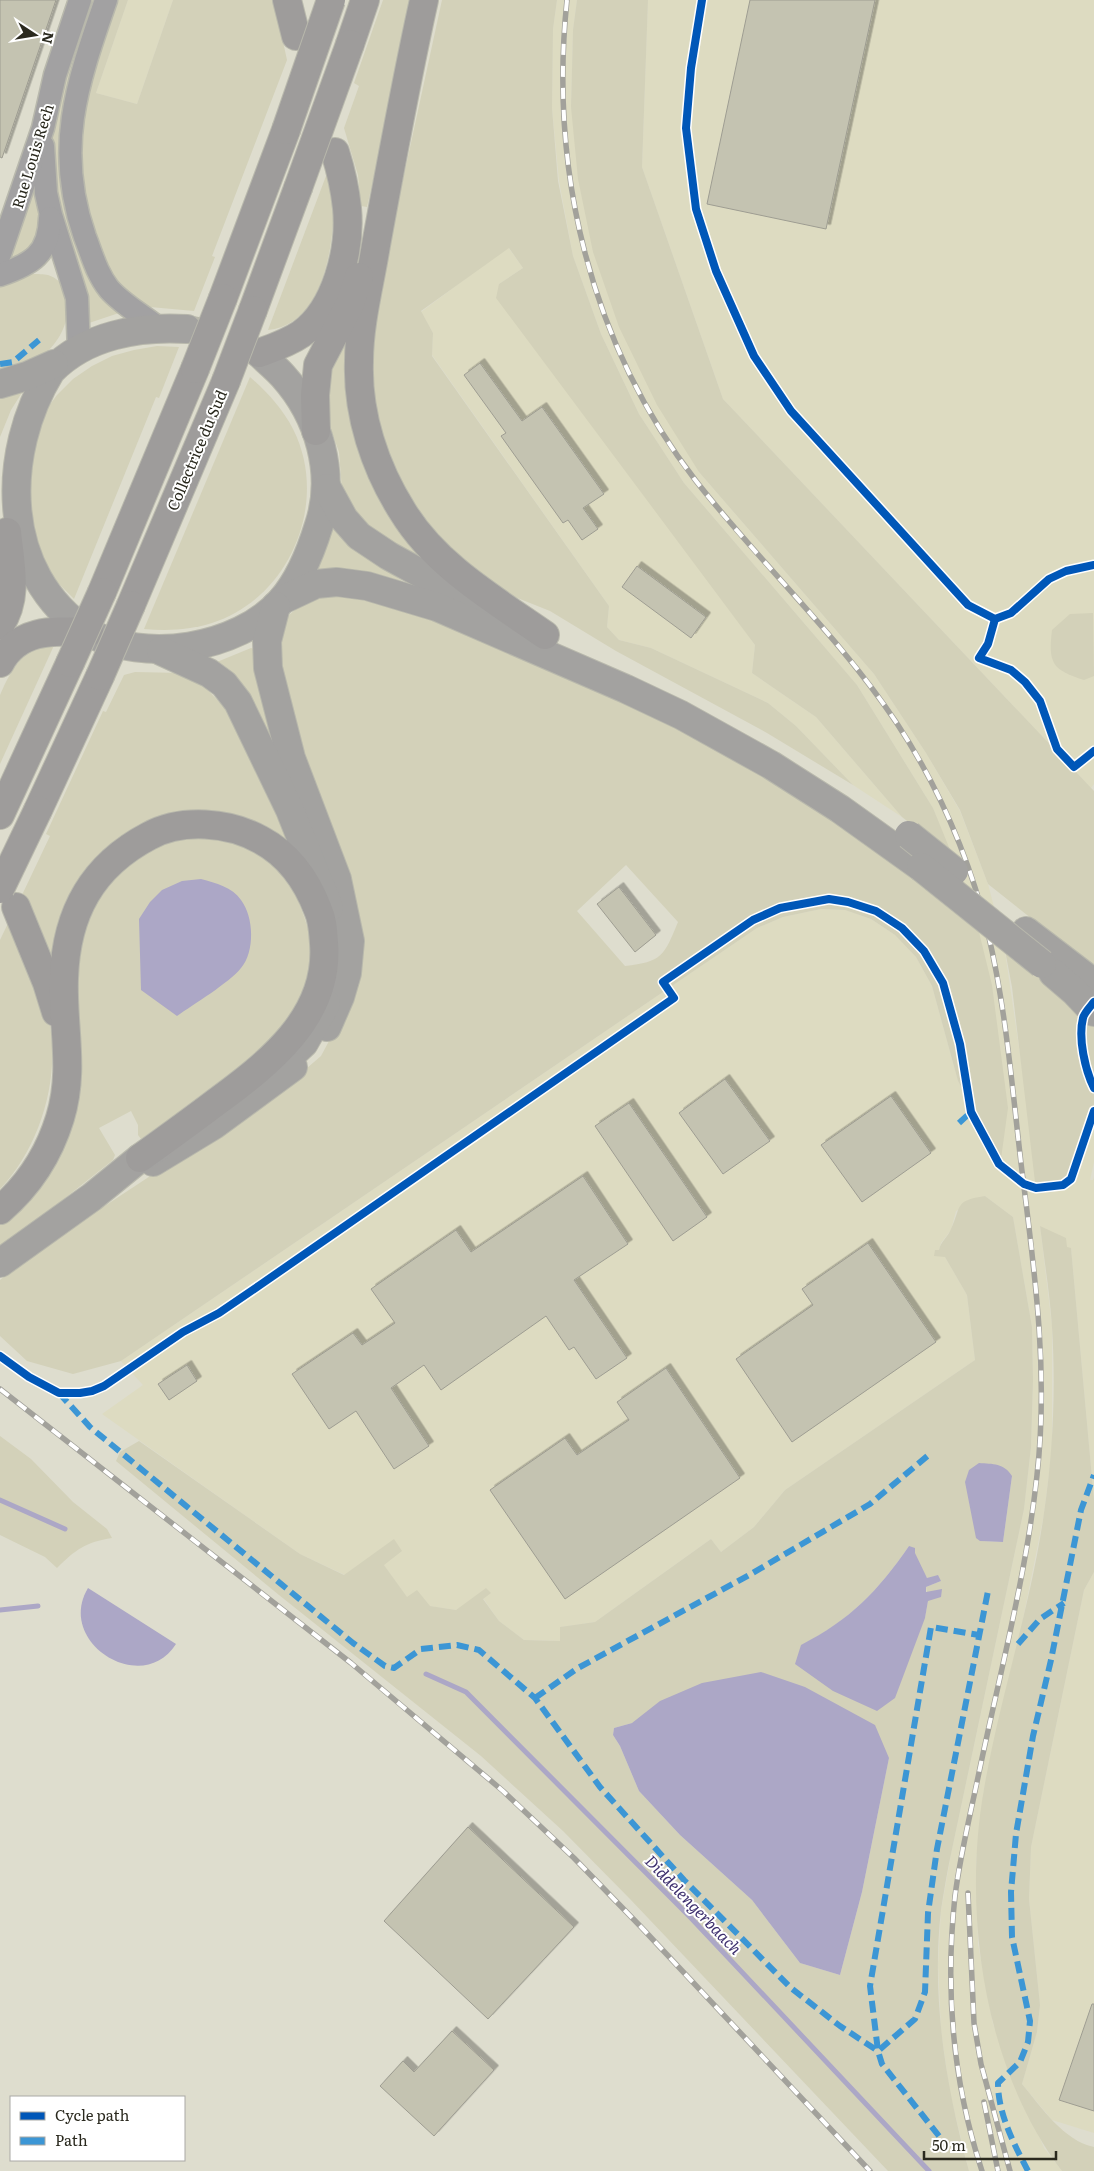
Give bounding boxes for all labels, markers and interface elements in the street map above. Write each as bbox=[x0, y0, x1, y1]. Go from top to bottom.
north arrow bbox=[10, 10, 60, 60]
text: N bbox=[38, 30, 60, 46]
street label: Rue Louis Rech bbox=[5, 101, 59, 211]
street label: Collectrice du Sud bbox=[160, 386, 232, 514]
water label: Diddelengerbaach bbox=[640, 1849, 748, 1960]
legend bbox=[10, 2096, 185, 2161]
text: Cycle path bbox=[55, 2103, 130, 2126]
text: Path bbox=[55, 2128, 88, 2151]
scale bar bbox=[924, 2128, 1056, 2160]
text: 50 m bbox=[932, 2133, 966, 2156]

